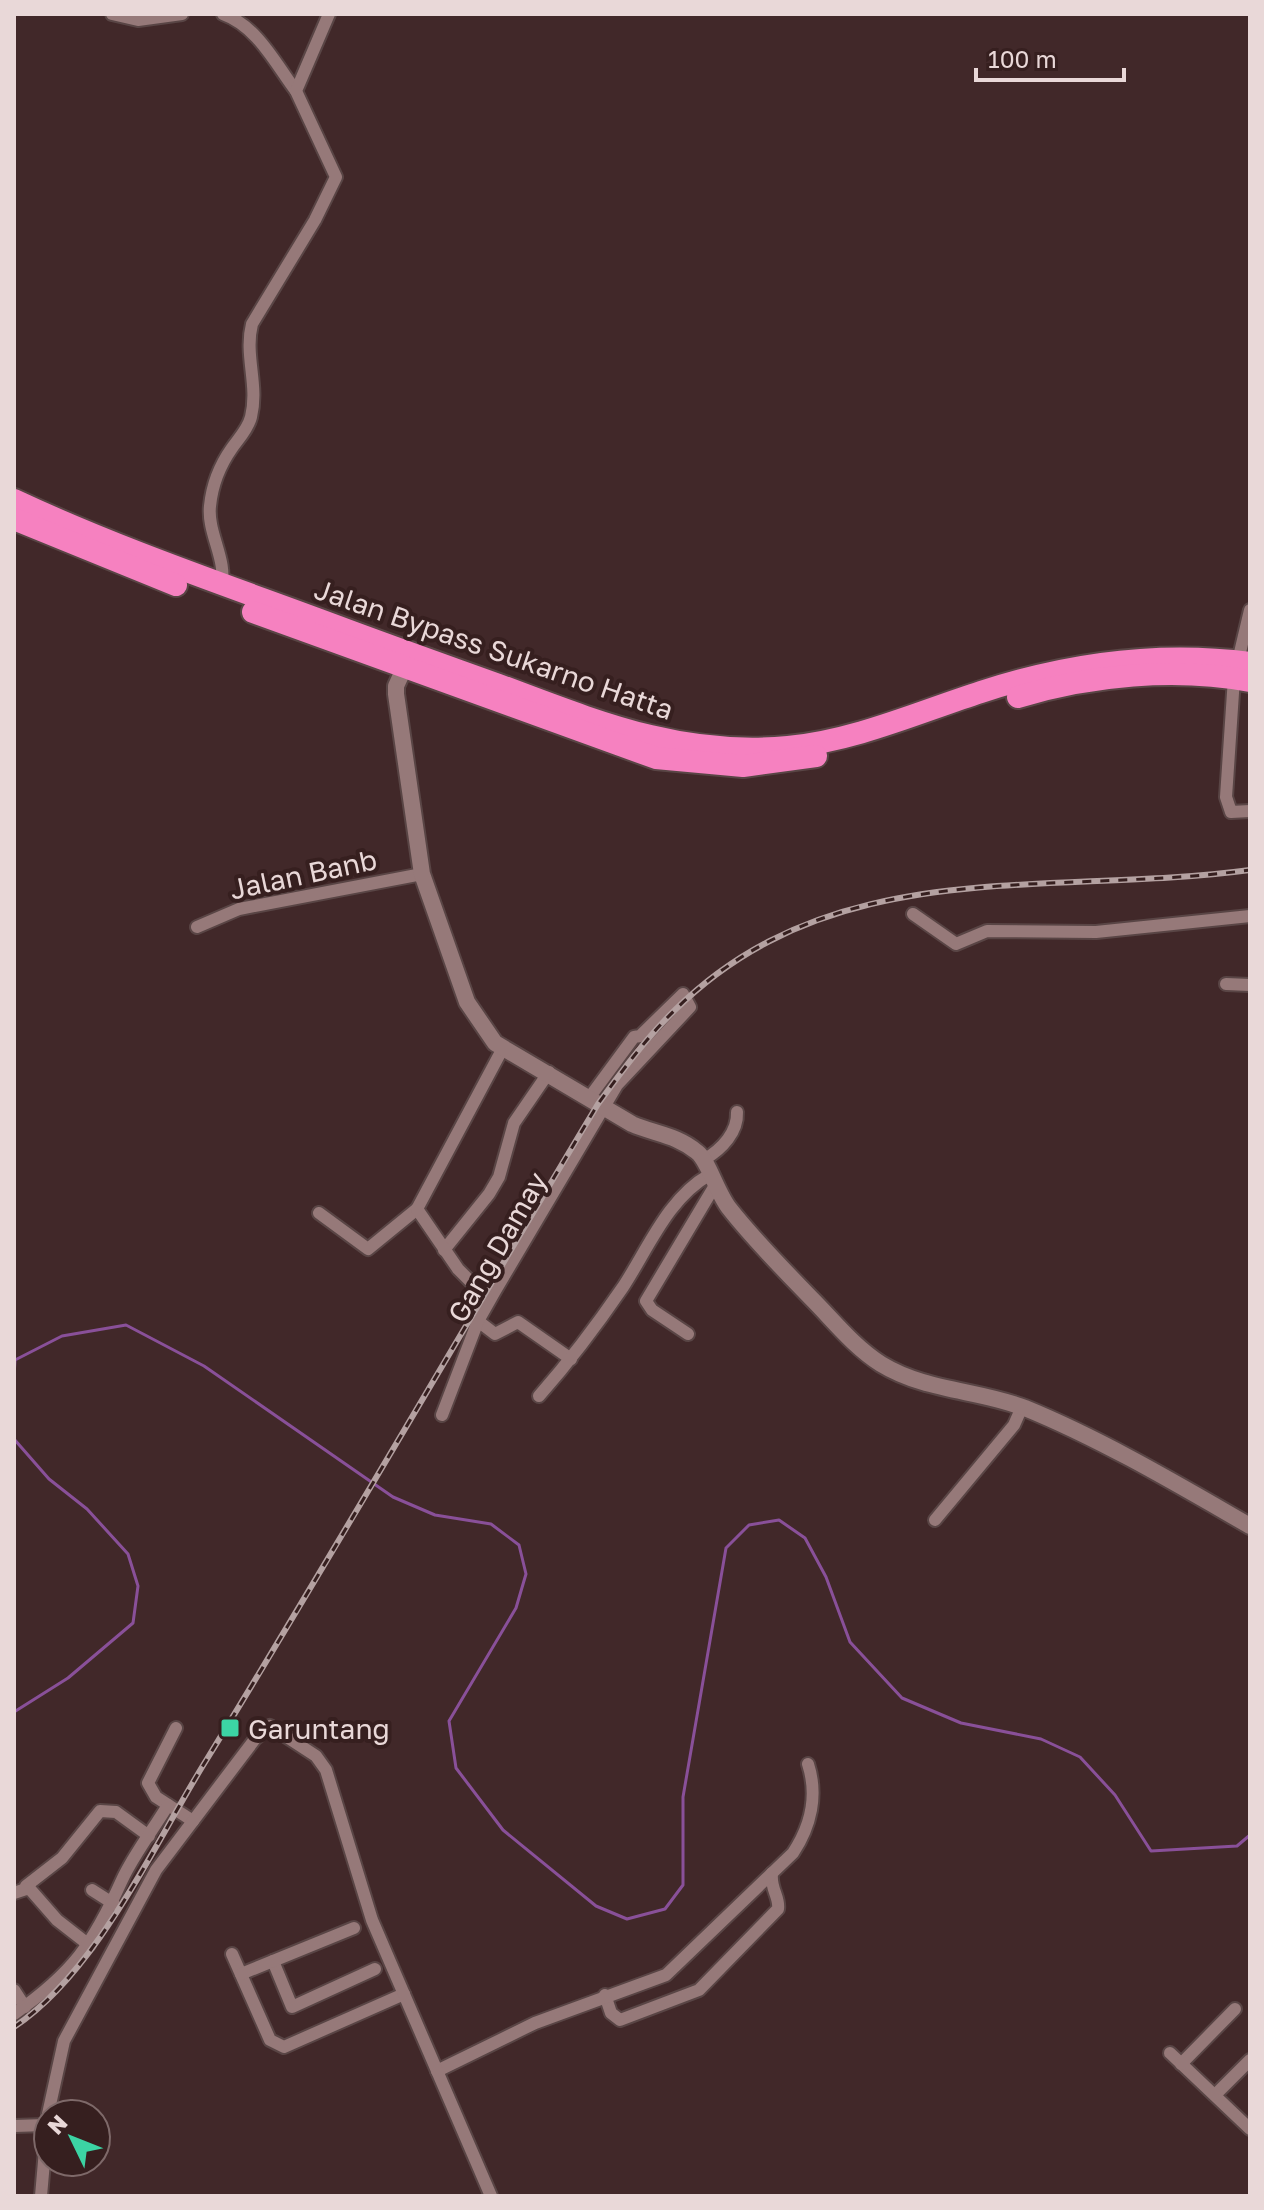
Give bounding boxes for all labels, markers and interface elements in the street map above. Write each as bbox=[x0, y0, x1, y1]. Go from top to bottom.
scale bar bbox=[976, 32, 1124, 82]
text: 100 m bbox=[988, 44, 1057, 73]
street label: Jalan Bypass Sukarno Hatta bbox=[310, 572, 678, 726]
street label: Jalan Banb bbox=[227, 842, 379, 906]
street label: Gang Damay bbox=[441, 1166, 553, 1328]
place label: Garuntang bbox=[248, 1712, 390, 1745]
marker: Garuntang bbox=[219, 1717, 241, 1739]
north arrow bbox=[32, 2098, 112, 2178]
text: N bbox=[41, 2109, 73, 2139]

